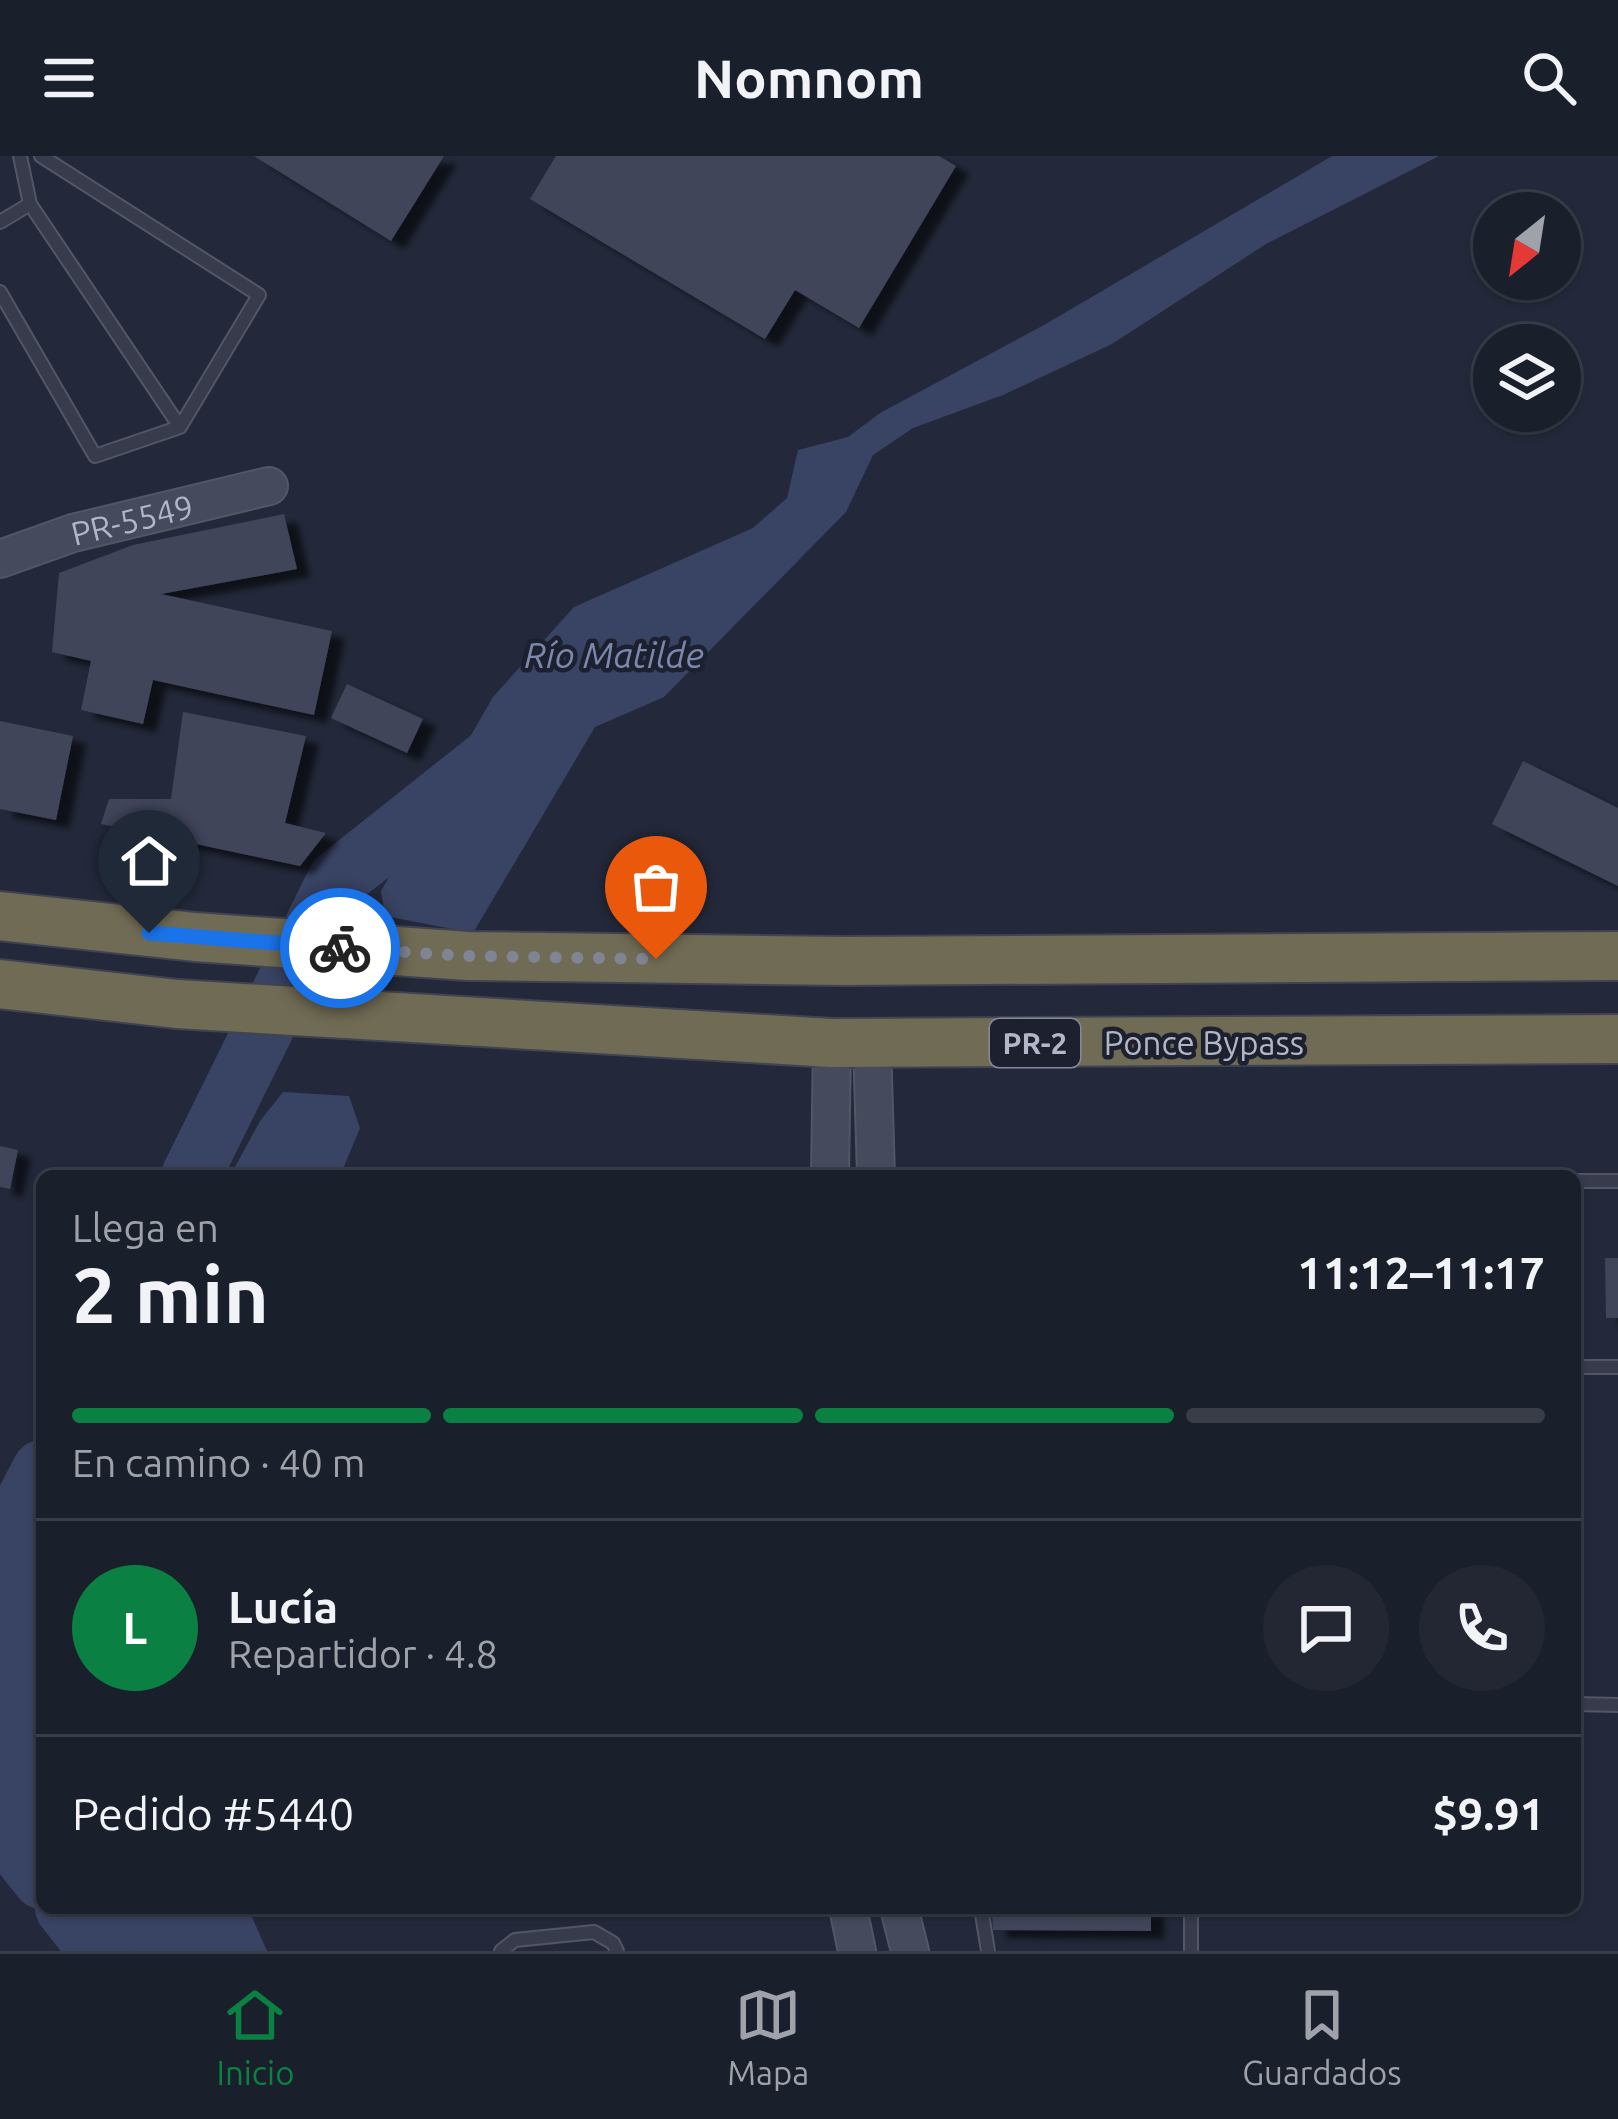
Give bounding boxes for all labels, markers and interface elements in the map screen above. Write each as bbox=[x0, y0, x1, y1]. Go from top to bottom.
icon: menu bbox=[36, 45, 102, 111]
icon: search bbox=[1516, 45, 1582, 111]
text: Nomnom bbox=[694, 48, 924, 108]
north arrow bbox=[1473, 192, 1581, 300]
map controls bbox=[1473, 192, 1581, 432]
button: layers bbox=[1473, 324, 1581, 432]
street label: PR-5549 bbox=[67, 486, 197, 551]
water label: Río Matilde bbox=[524, 634, 704, 675]
pin bbox=[98, 810, 200, 933]
icon: home bbox=[116, 828, 182, 894]
pin bbox=[605, 836, 707, 959]
icon: bag bbox=[623, 854, 689, 920]
courier bbox=[280, 888, 400, 1008]
icon: bike bbox=[307, 915, 373, 981]
road number: PR-2 bbox=[990, 1019, 1080, 1067]
street label: Ponce Bypass bbox=[1104, 1024, 1304, 1061]
text: Llega en bbox=[72, 1206, 219, 1249]
text: 11:12–11:17 bbox=[1297, 1247, 1545, 1298]
text: 2 min bbox=[72, 1250, 269, 1338]
text: En camino · 40 m bbox=[72, 1441, 365, 1484]
button: chat bbox=[1263, 1565, 1389, 1691]
button: phone bbox=[1419, 1565, 1545, 1691]
text: Lucía bbox=[228, 1581, 338, 1632]
text: L bbox=[123, 1602, 147, 1653]
text: Repartidor · 4.8 bbox=[228, 1632, 498, 1675]
text: Pedido #5440 bbox=[72, 1788, 354, 1839]
text: $9.91 bbox=[1432, 1788, 1545, 1839]
tab: Inicio bbox=[216, 1982, 294, 2091]
tab: Mapa bbox=[727, 1982, 809, 2091]
tab: Guardados bbox=[1242, 1982, 1402, 2091]

